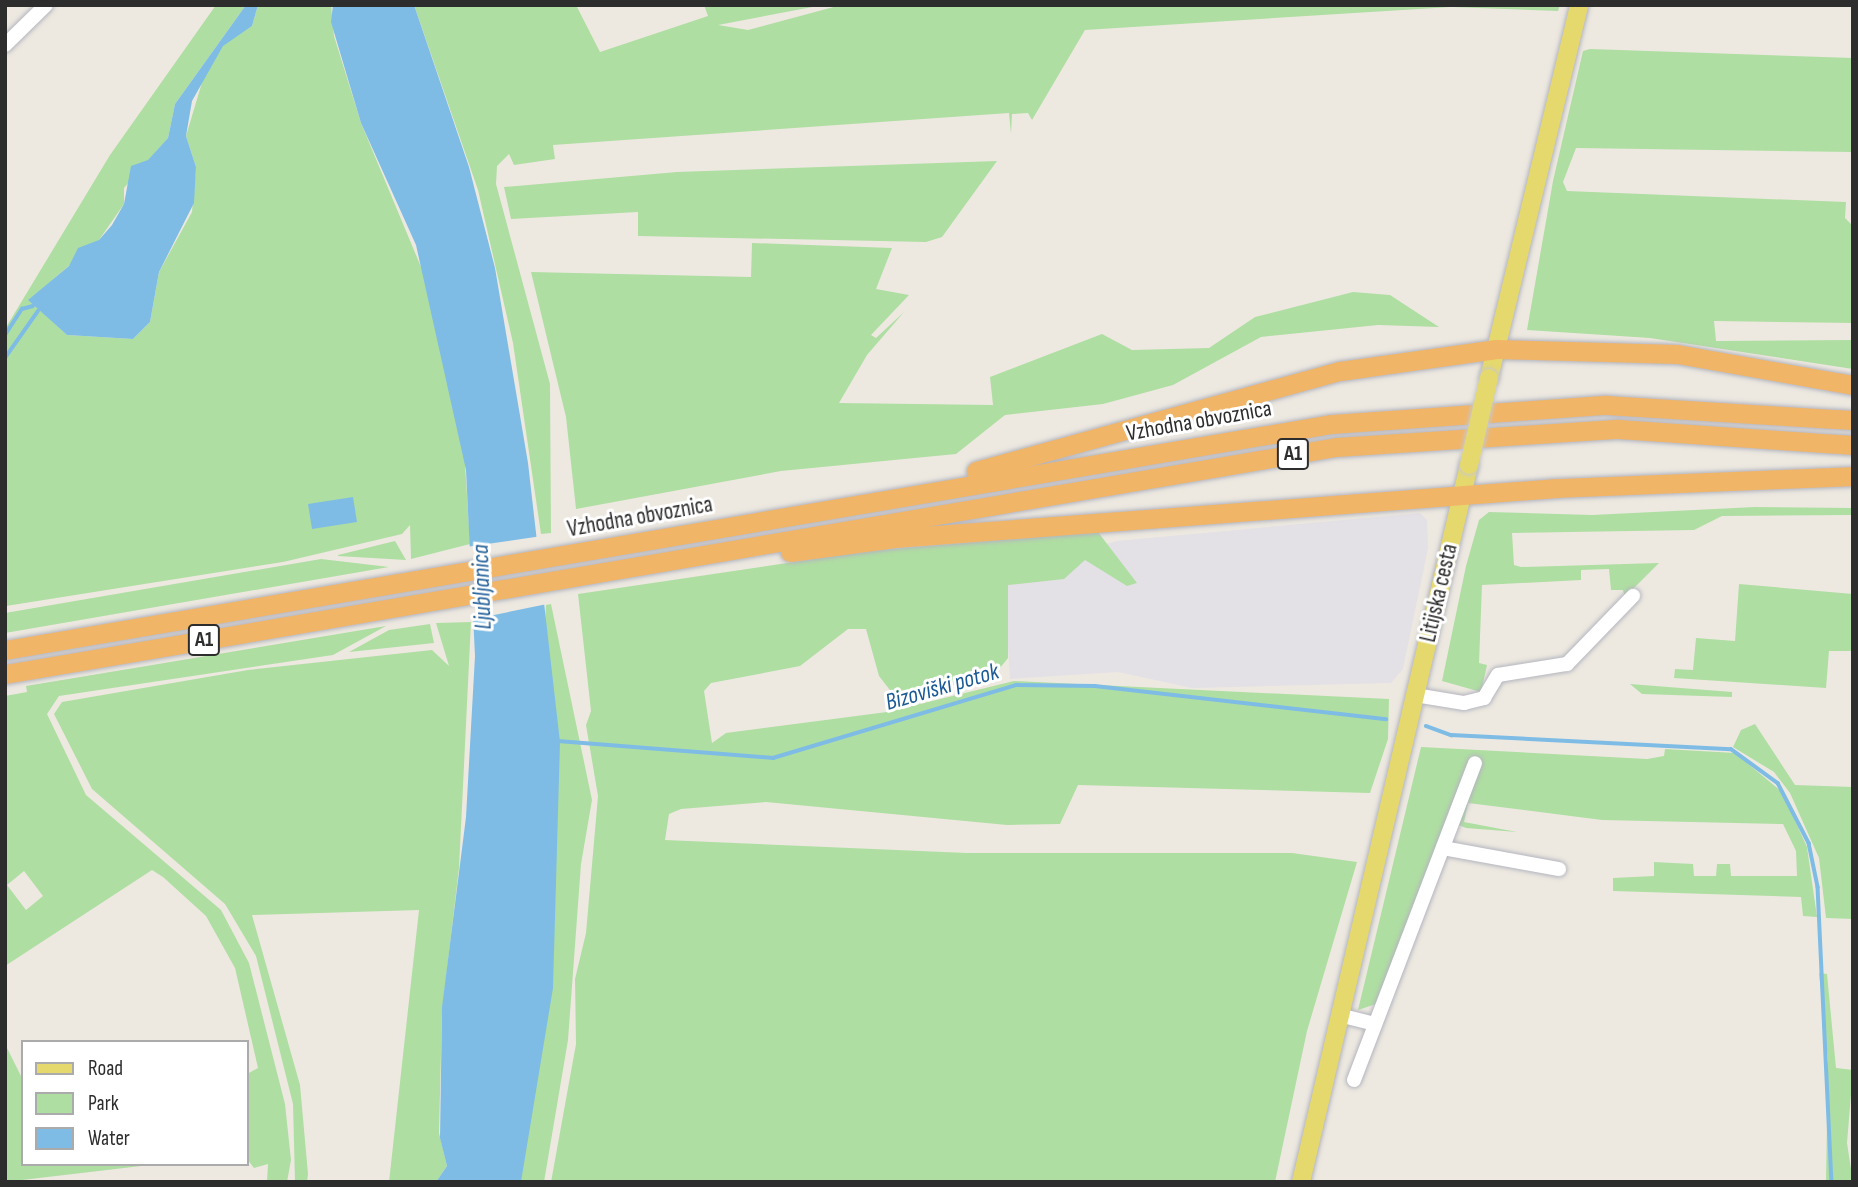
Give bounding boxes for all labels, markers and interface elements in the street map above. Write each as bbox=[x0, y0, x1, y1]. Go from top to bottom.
street label: Vzhodna obvoznica bbox=[1124, 395, 1274, 447]
road number: A1 bbox=[1276, 436, 1310, 472]
street label: Vzhodna obvoznica bbox=[565, 491, 715, 543]
street label: Litijska cesta bbox=[1414, 541, 1464, 645]
water label: Ljubljanica bbox=[466, 544, 498, 630]
road number: A1 bbox=[186, 622, 222, 658]
water label: Bizoviški potok bbox=[882, 657, 1002, 717]
legend bbox=[21, 1040, 248, 1166]
text: Road bbox=[88, 1056, 123, 1081]
text: Park bbox=[88, 1091, 119, 1116]
text: Water bbox=[88, 1126, 130, 1151]

